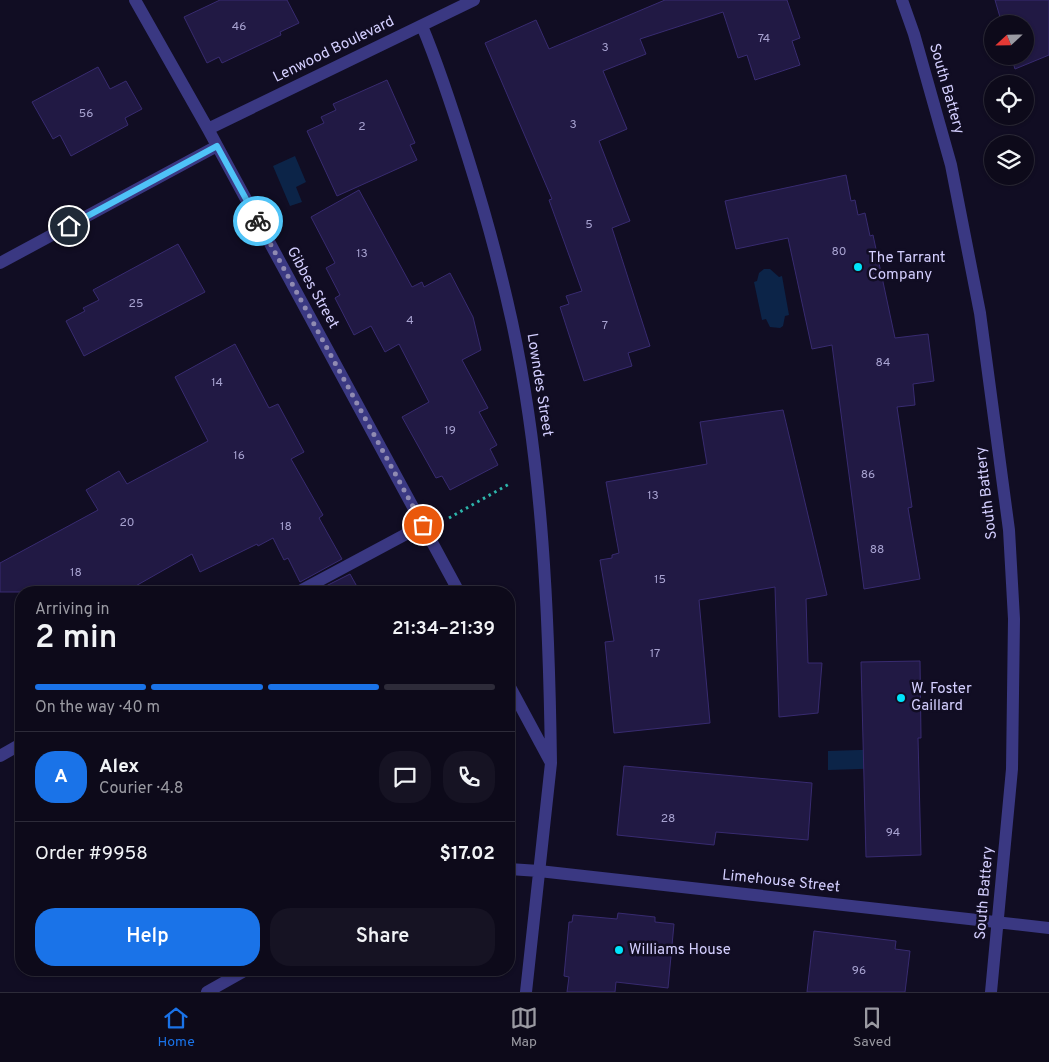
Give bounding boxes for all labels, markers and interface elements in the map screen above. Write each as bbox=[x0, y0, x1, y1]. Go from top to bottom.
street label: Lenwood Boulevard bbox=[270, 12, 398, 88]
north arrow bbox=[984, 15, 1034, 65]
map controls bbox=[984, 15, 1034, 185]
house number: 46 bbox=[232, 19, 246, 35]
house number: 74 bbox=[758, 31, 770, 47]
house number: 3 bbox=[601, 40, 609, 56]
street label: South Battery bbox=[924, 41, 968, 137]
button: locate bbox=[984, 75, 1034, 125]
house number: 56 bbox=[79, 106, 93, 122]
house number: 3 bbox=[569, 117, 577, 133]
house number: 2 bbox=[358, 119, 366, 135]
button: layers bbox=[984, 135, 1034, 185]
courier bbox=[233, 196, 283, 246]
pin bbox=[48, 205, 90, 247]
icon: bike bbox=[244, 207, 272, 235]
icon: home bbox=[55, 212, 83, 240]
house number: 5 bbox=[585, 217, 593, 233]
street label: Gibbes Street bbox=[282, 244, 342, 332]
house number: 80 bbox=[832, 244, 846, 260]
house number: 13 bbox=[356, 246, 368, 262]
place label: The Tarrant Company bbox=[868, 249, 946, 285]
marker: The Tarrant Company bbox=[852, 261, 864, 273]
house number: 25 bbox=[129, 296, 143, 312]
house number: 4 bbox=[406, 313, 414, 329]
house number: 7 bbox=[602, 318, 608, 334]
street label: Lowndes Street bbox=[521, 332, 557, 438]
house number: 84 bbox=[876, 355, 890, 371]
house number: 14 bbox=[211, 375, 223, 391]
house number: 19 bbox=[444, 423, 456, 439]
street label: South Battery bbox=[972, 445, 1002, 541]
house number: 16 bbox=[233, 448, 245, 464]
house number: 86 bbox=[861, 467, 875, 483]
house number: 13 bbox=[647, 488, 659, 504]
pin bbox=[402, 504, 444, 546]
icon: bag bbox=[409, 511, 437, 539]
house number: 20 bbox=[119, 515, 135, 531]
house number: 18 bbox=[280, 519, 292, 535]
house number: 88 bbox=[870, 542, 884, 558]
house number: 18 bbox=[70, 565, 82, 581]
house number: 15 bbox=[654, 572, 666, 588]
text: Arriving in bbox=[35, 600, 110, 620]
text: 21:34–21:39 bbox=[392, 617, 495, 641]
text: 2 min bbox=[35, 619, 117, 659]
house number: 17 bbox=[650, 646, 660, 662]
place label: W. Foster Gaillard bbox=[911, 680, 972, 716]
marker: W. Foster Gaillard bbox=[895, 692, 907, 704]
text: On the way · 40 m bbox=[35, 698, 160, 718]
button: chat bbox=[379, 751, 431, 803]
button: phone bbox=[443, 751, 495, 803]
text: Alex bbox=[99, 755, 139, 779]
text: A bbox=[54, 765, 68, 789]
text: Courier · 4.8 bbox=[99, 779, 183, 799]
house number: 28 bbox=[661, 811, 675, 827]
house number: 94 bbox=[886, 825, 900, 841]
text: Order #9958 bbox=[35, 842, 148, 866]
text: $17.02 bbox=[439, 842, 495, 866]
street label: South Battery bbox=[971, 845, 999, 940]
street label: Limehouse Street bbox=[721, 866, 841, 898]
button: Help bbox=[35, 908, 260, 966]
button: Share bbox=[270, 908, 495, 966]
place label: Williams House bbox=[629, 941, 731, 960]
marker: Williams House bbox=[613, 944, 625, 956]
house number: 96 bbox=[852, 963, 866, 979]
tab: Home bbox=[158, 1004, 195, 1051]
tab: Map bbox=[510, 1004, 538, 1051]
tab: Saved bbox=[853, 1004, 891, 1051]

